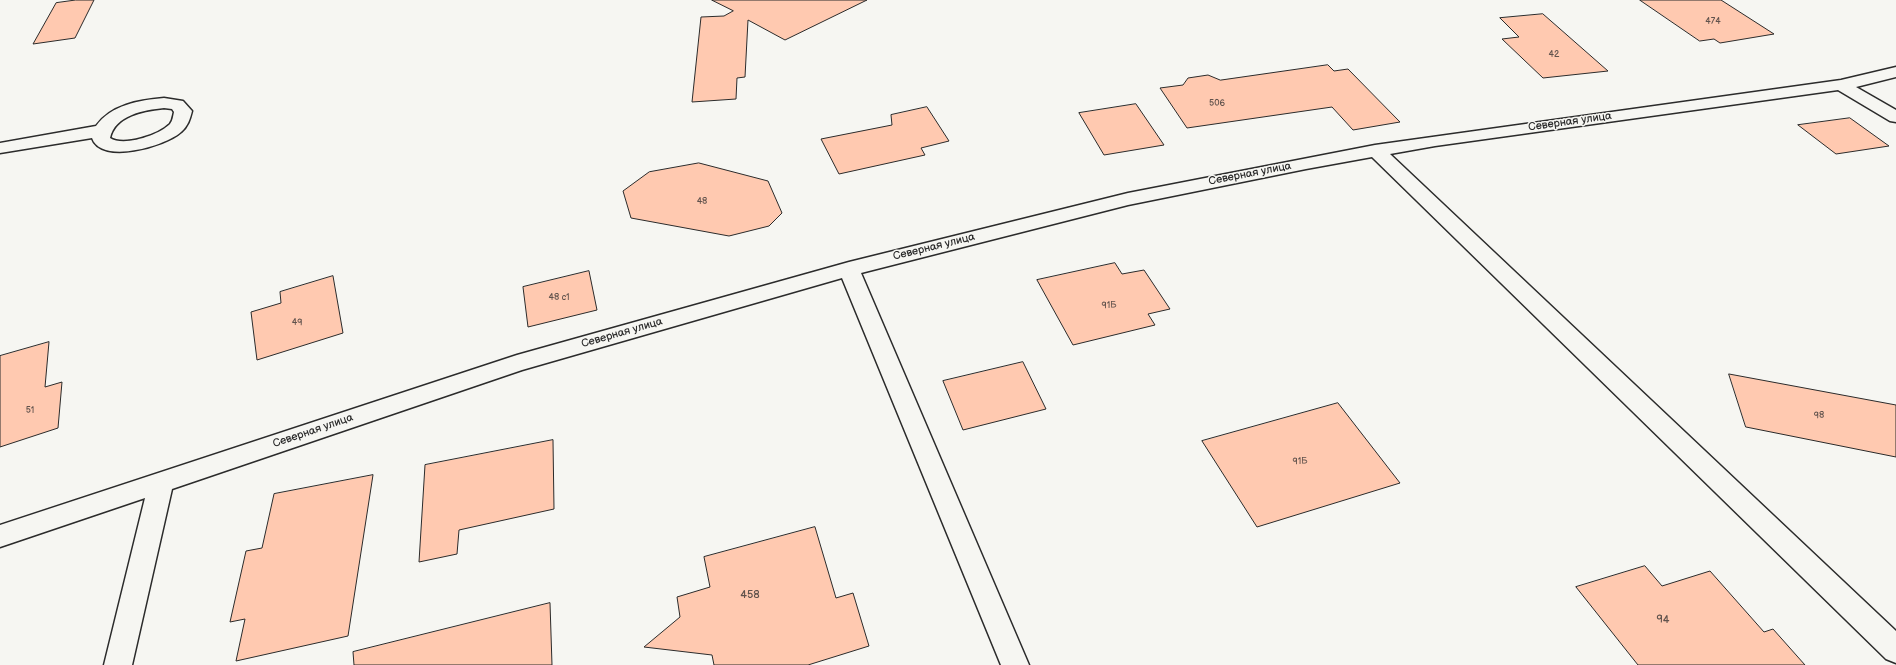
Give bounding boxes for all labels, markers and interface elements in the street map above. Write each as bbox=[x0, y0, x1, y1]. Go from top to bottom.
house number: 474 bbox=[1705, 17, 1721, 27]
house number: 42 bbox=[1549, 50, 1559, 60]
house number: 506 bbox=[1209, 99, 1225, 109]
street label: Северная улица bbox=[1528, 110, 1612, 134]
street label: Северная улица bbox=[1208, 160, 1292, 188]
house number: 48 bbox=[697, 197, 707, 207]
street label: Северная улица bbox=[892, 230, 976, 264]
house number: 48 с1 bbox=[548, 293, 570, 303]
house number: 91Б bbox=[1102, 301, 1116, 311]
street label: Северная улица bbox=[580, 315, 664, 351]
house number: 49 bbox=[292, 318, 302, 328]
house number: 51 bbox=[26, 406, 34, 416]
street label: Северная улица bbox=[271, 411, 355, 451]
house number: 98 bbox=[1814, 411, 1824, 421]
house number: 91Б bbox=[1293, 457, 1307, 467]
house number: 458 bbox=[740, 588, 760, 602]
house number: 94 bbox=[1656, 613, 1670, 627]

